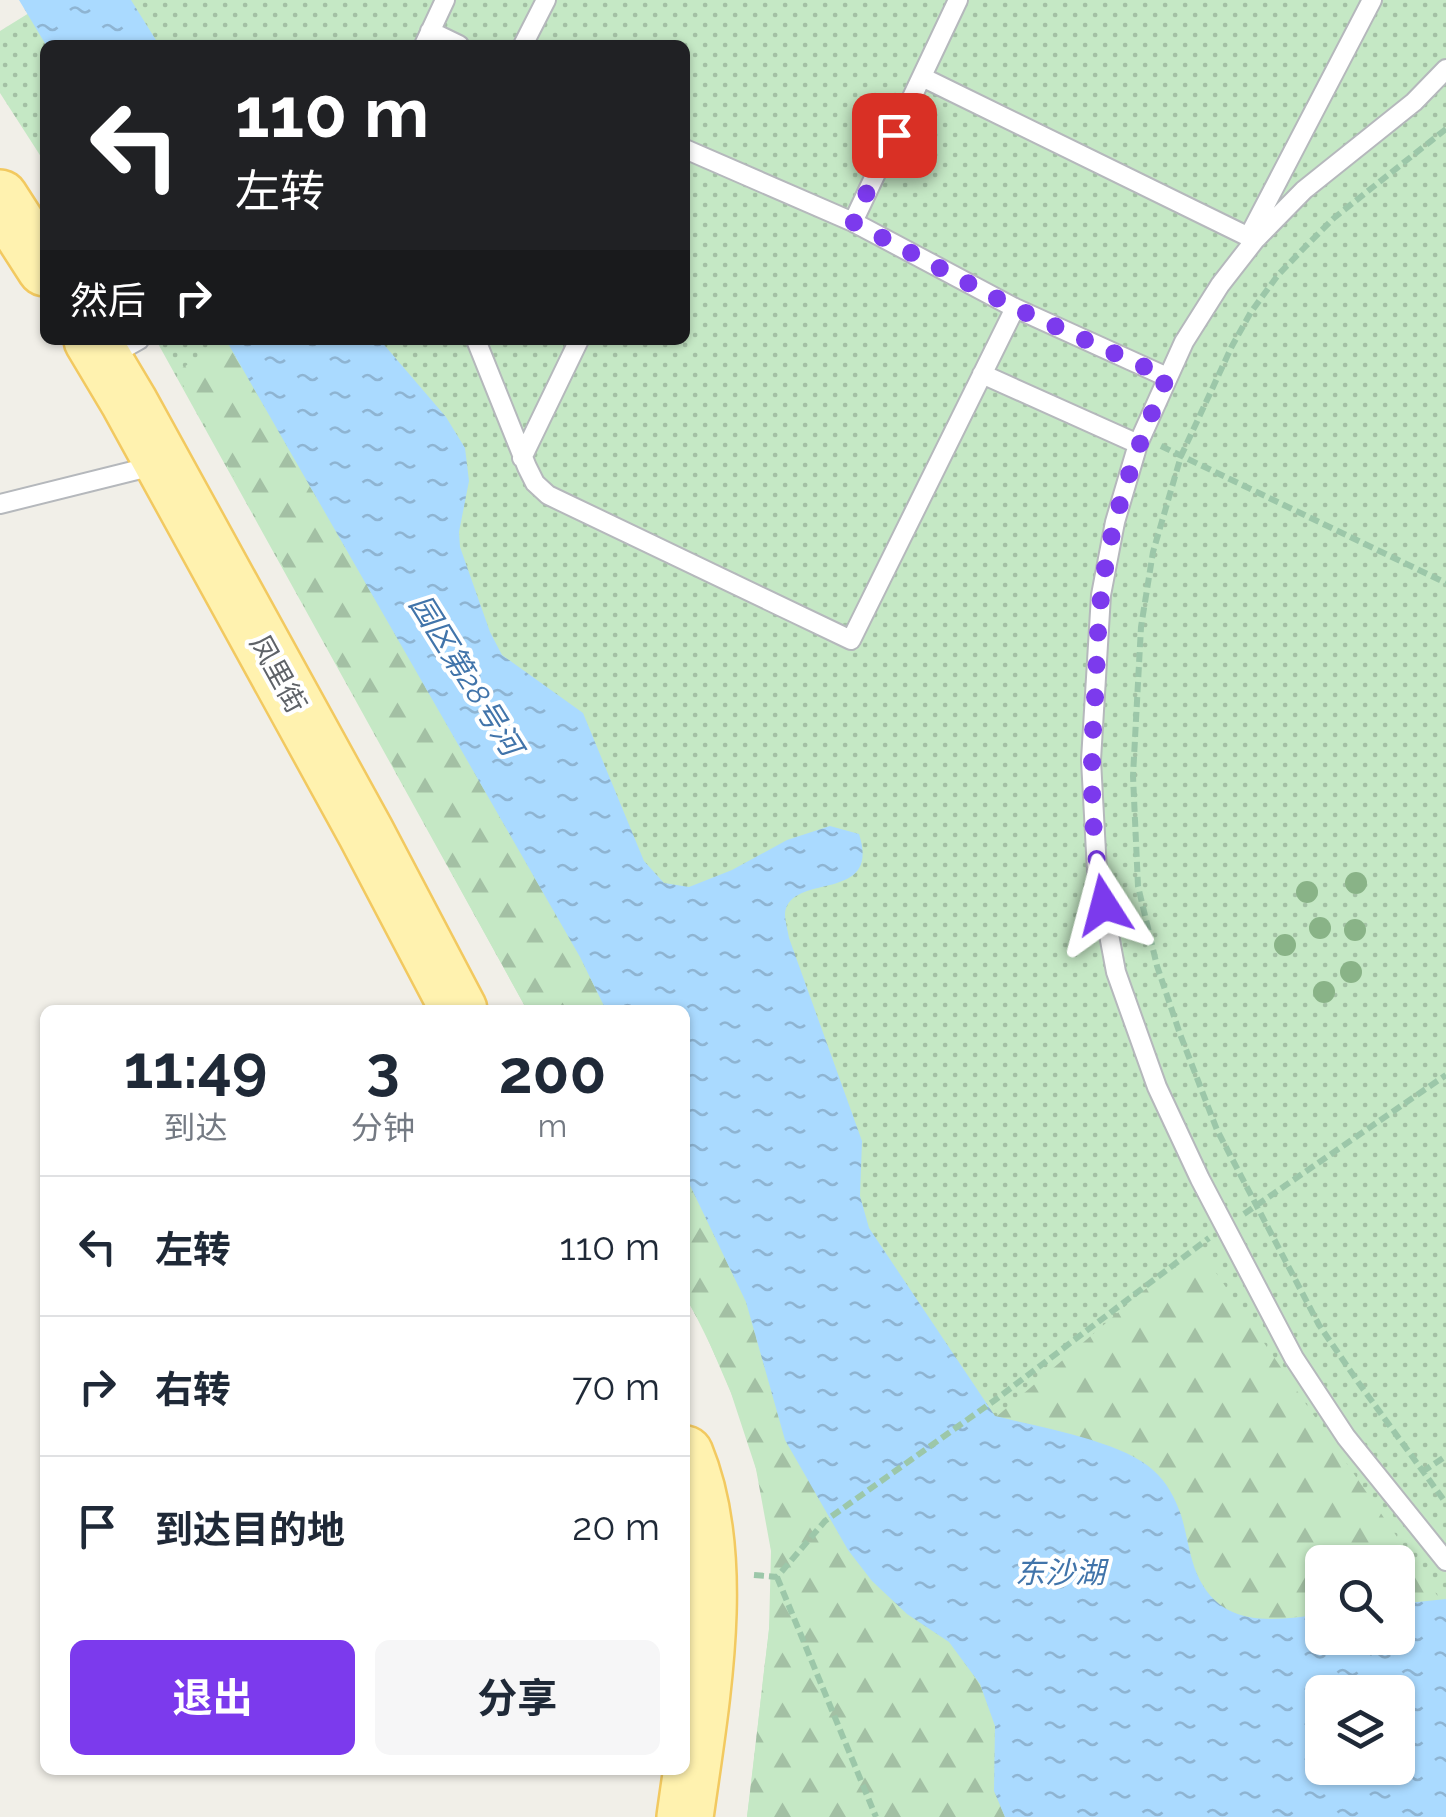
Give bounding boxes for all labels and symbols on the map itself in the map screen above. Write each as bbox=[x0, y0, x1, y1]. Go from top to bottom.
pin bbox=[852, 93, 937, 178]
water label: 园区第28号河 bbox=[403, 588, 532, 766]
street label: 凤里街 bbox=[243, 629, 313, 719]
position arrow bbox=[1052, 853, 1156, 957]
water label: 东沙湖 bbox=[1015, 1555, 1109, 1590]

